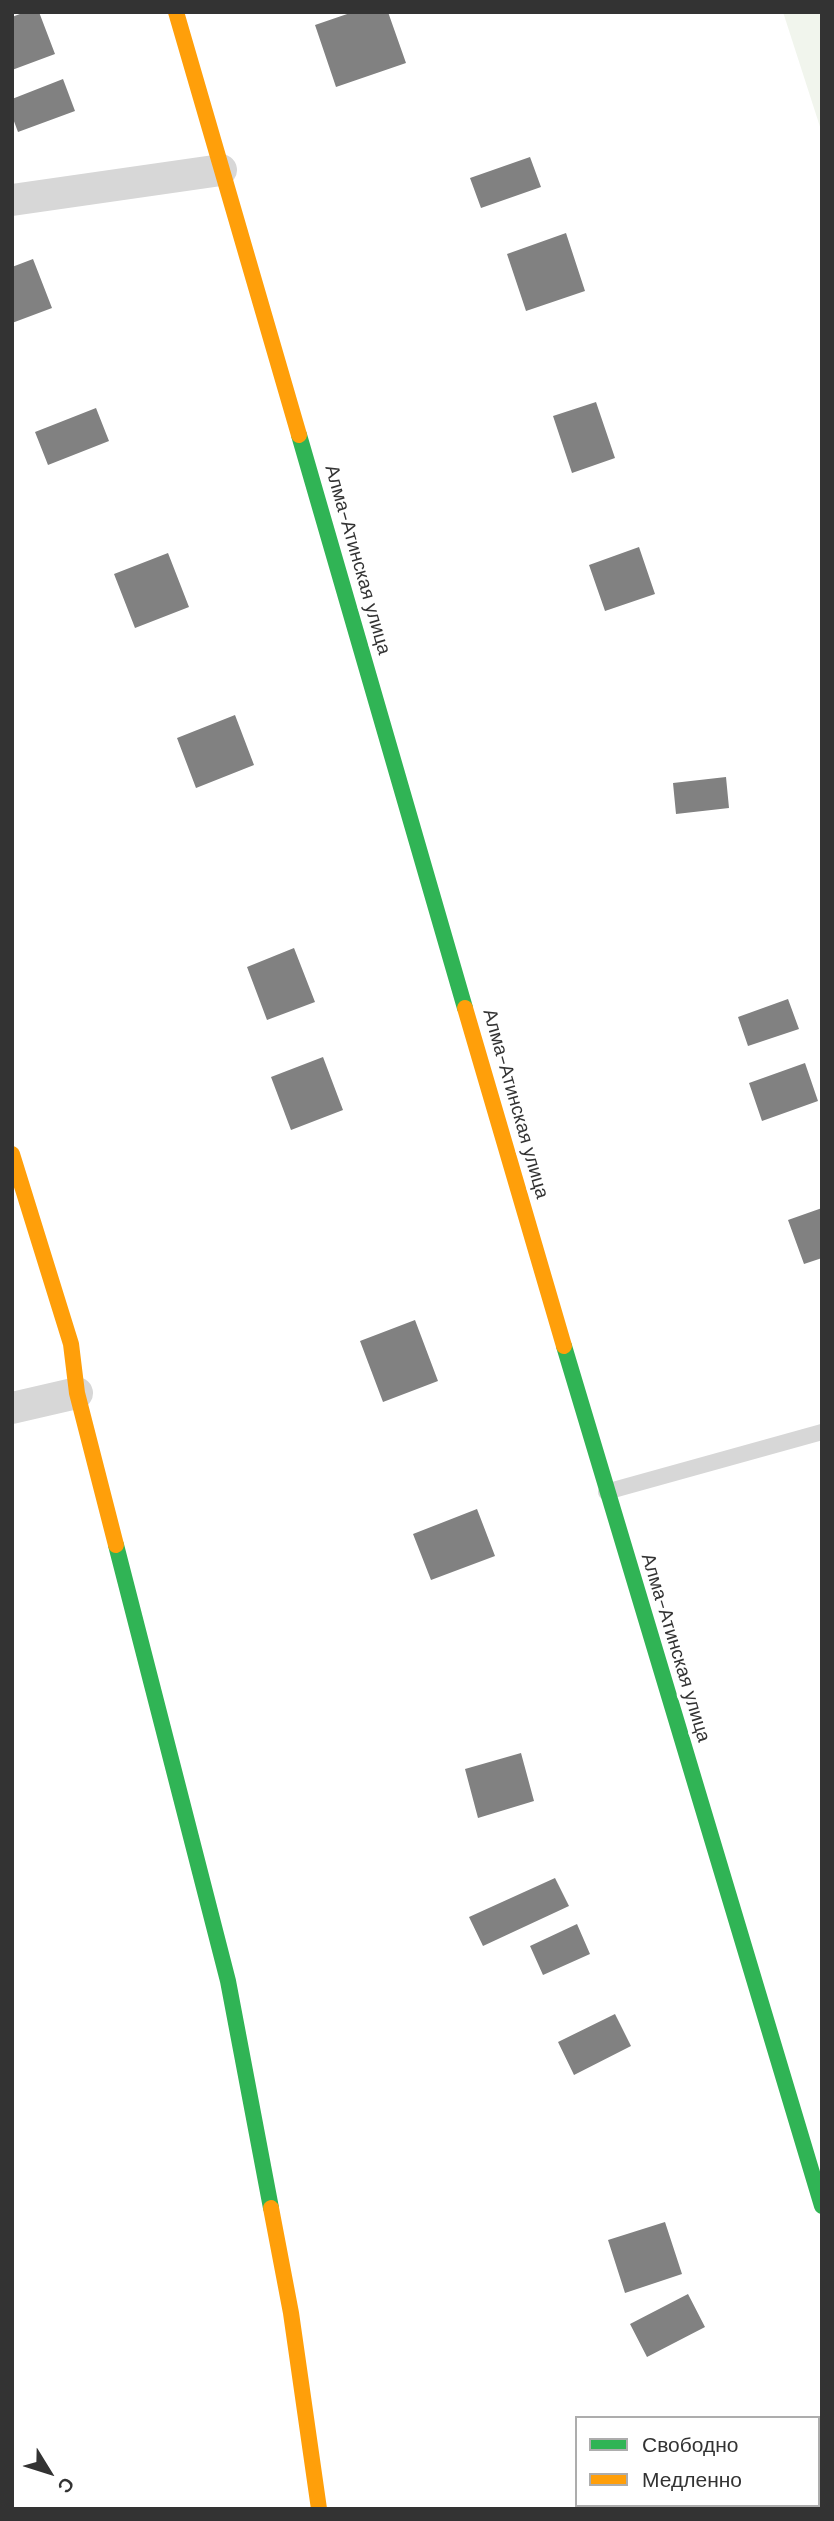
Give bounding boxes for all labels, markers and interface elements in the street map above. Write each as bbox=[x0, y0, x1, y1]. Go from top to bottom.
street label: Алма-Атинская улица bbox=[319, 463, 395, 657]
street label: Алма-Атинская улица bbox=[477, 1007, 553, 1201]
street label: Алма-Атинская улица bbox=[635, 1551, 715, 1745]
legend bbox=[575, 2416, 820, 2507]
text: Свободно bbox=[642, 2431, 739, 2459]
north arrow bbox=[14, 2437, 84, 2507]
text: Медленно bbox=[642, 2466, 742, 2494]
text: С bbox=[52, 2472, 80, 2498]

